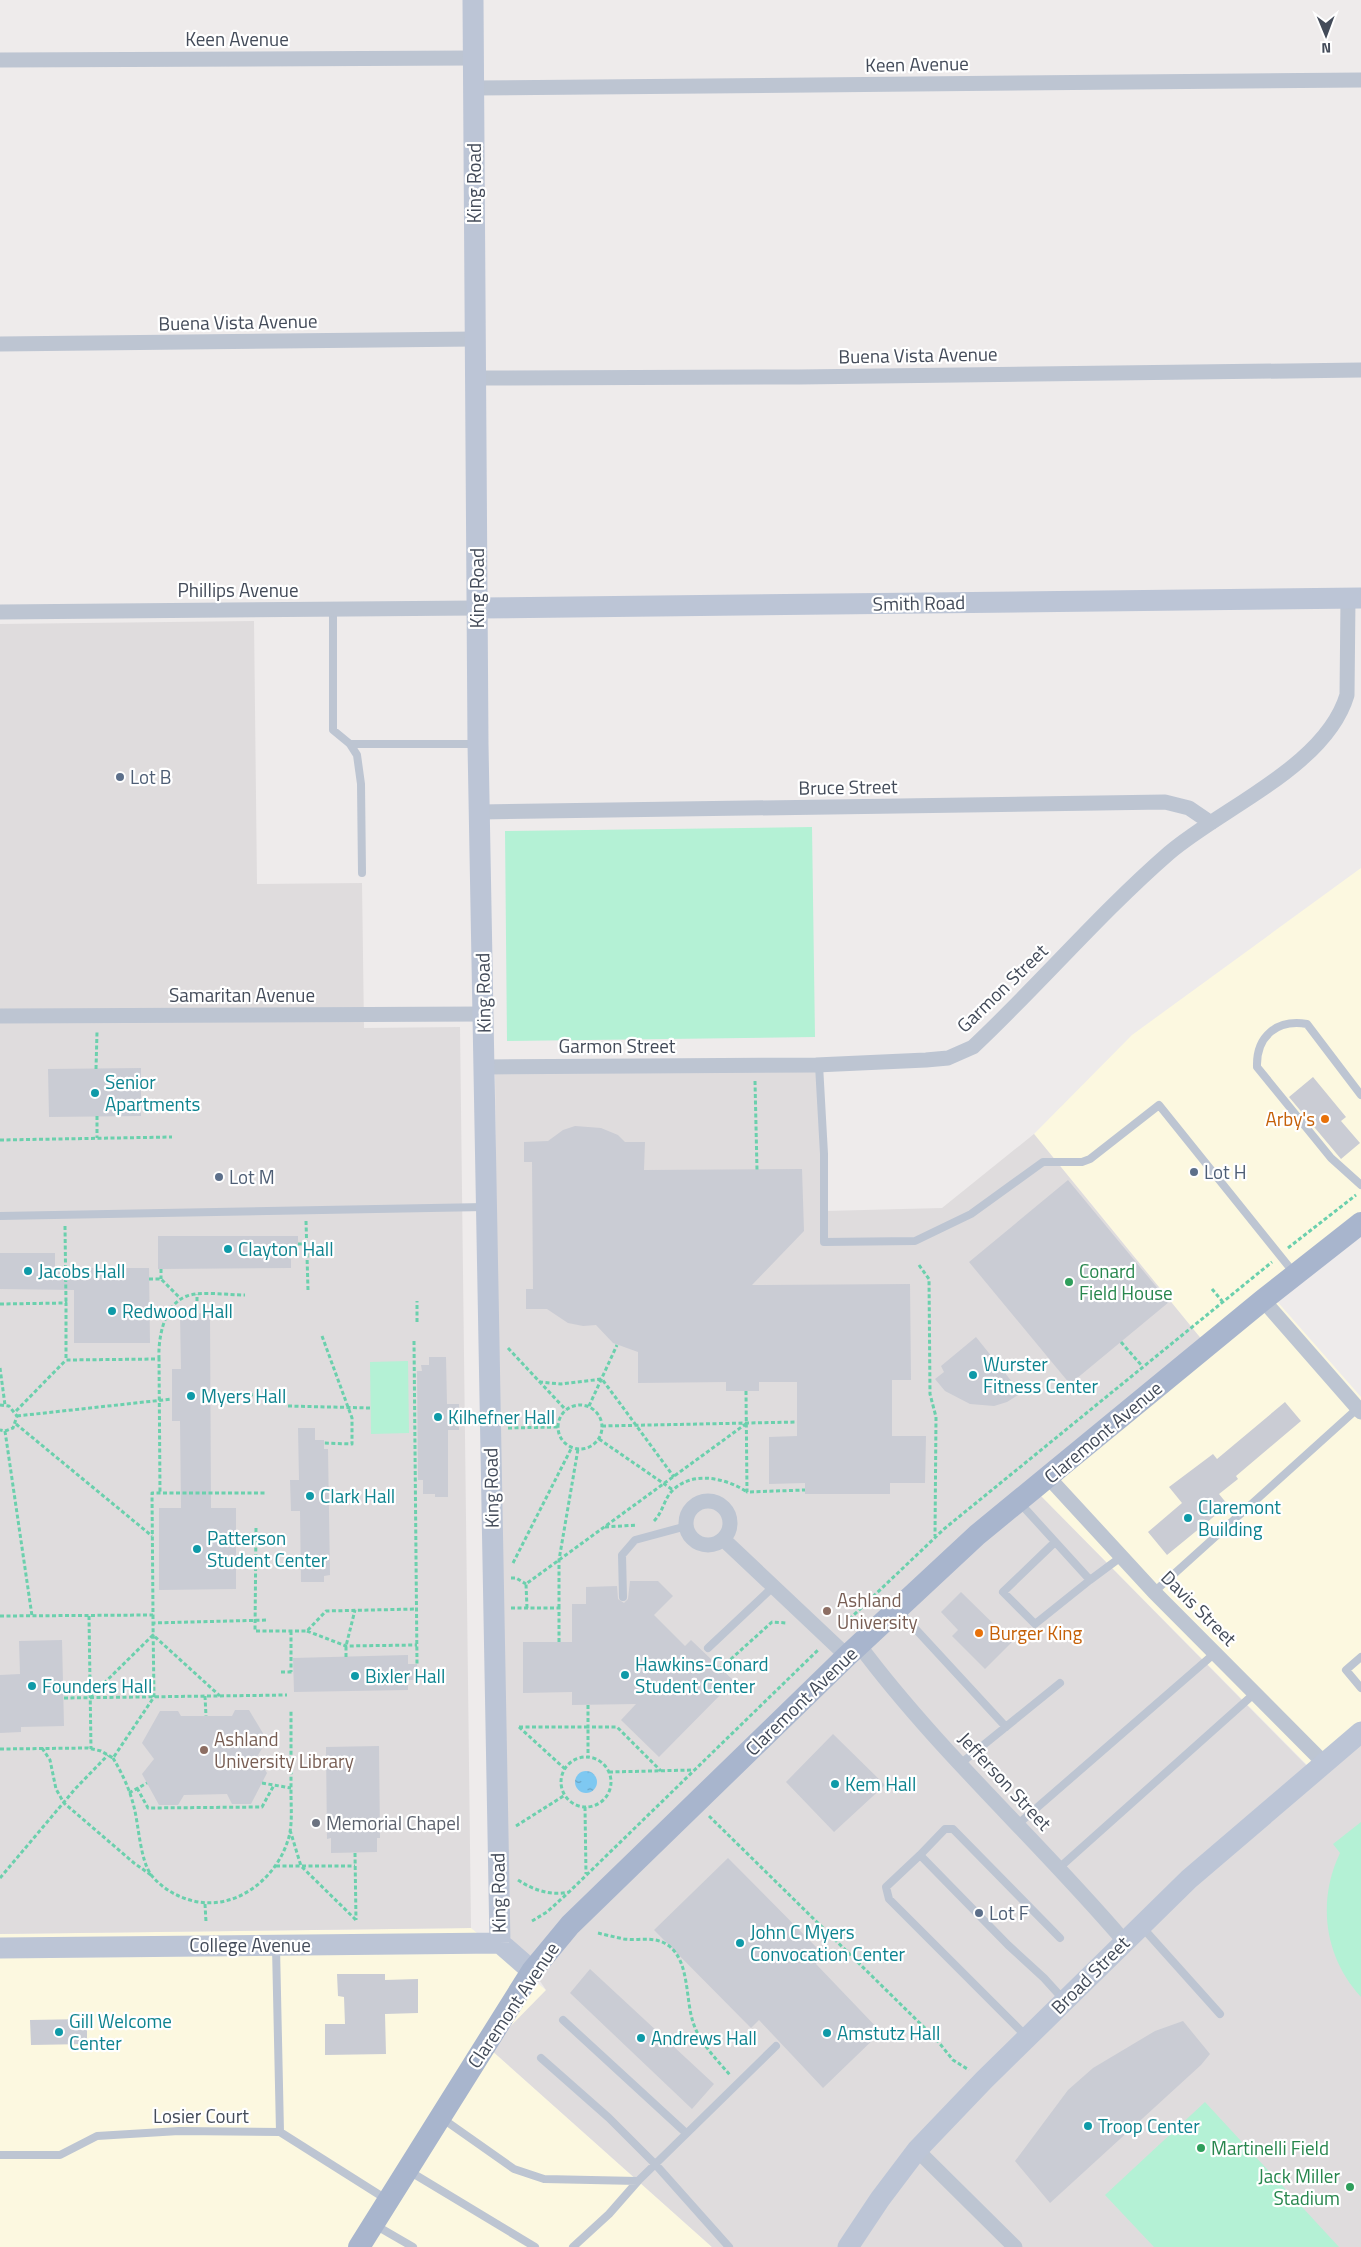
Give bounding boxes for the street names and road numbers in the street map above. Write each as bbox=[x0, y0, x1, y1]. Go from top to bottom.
street label: Keen Avenue bbox=[185, 24, 289, 53]
street label: Keen Avenue bbox=[865, 48, 969, 79]
street label: King Road bbox=[459, 143, 488, 223]
street label: Buena Vista Avenue bbox=[158, 306, 318, 337]
street label: Buena Vista Avenue bbox=[838, 339, 998, 370]
street label: King Road bbox=[462, 548, 491, 628]
street label: Phillips Avenue bbox=[177, 575, 299, 604]
street label: Smith Road bbox=[872, 587, 966, 618]
street label: Bruce Street bbox=[798, 771, 898, 802]
street label: Garmon Street bbox=[949, 936, 1054, 1039]
street label: King Road bbox=[467, 953, 498, 1033]
street label: Samaritan Avenue bbox=[169, 980, 315, 1009]
street label: Garmon Street bbox=[558, 1031, 676, 1060]
street label: Claremont Avenue bbox=[1037, 1373, 1168, 1490]
street label: King Road bbox=[475, 1448, 506, 1528]
street label: Davis Street bbox=[1155, 1563, 1244, 1652]
street label: Claremont Avenue bbox=[738, 1639, 863, 1762]
street label: Jefferson Street bbox=[952, 1725, 1059, 1837]
street label: King Road bbox=[482, 1853, 513, 1933]
street label: Broad Street bbox=[1044, 1929, 1136, 2021]
street label: College Avenue bbox=[189, 1930, 311, 1959]
street label: Claremont Avenue bbox=[460, 1936, 566, 2074]
street label: Losier Court bbox=[153, 2101, 249, 2130]

